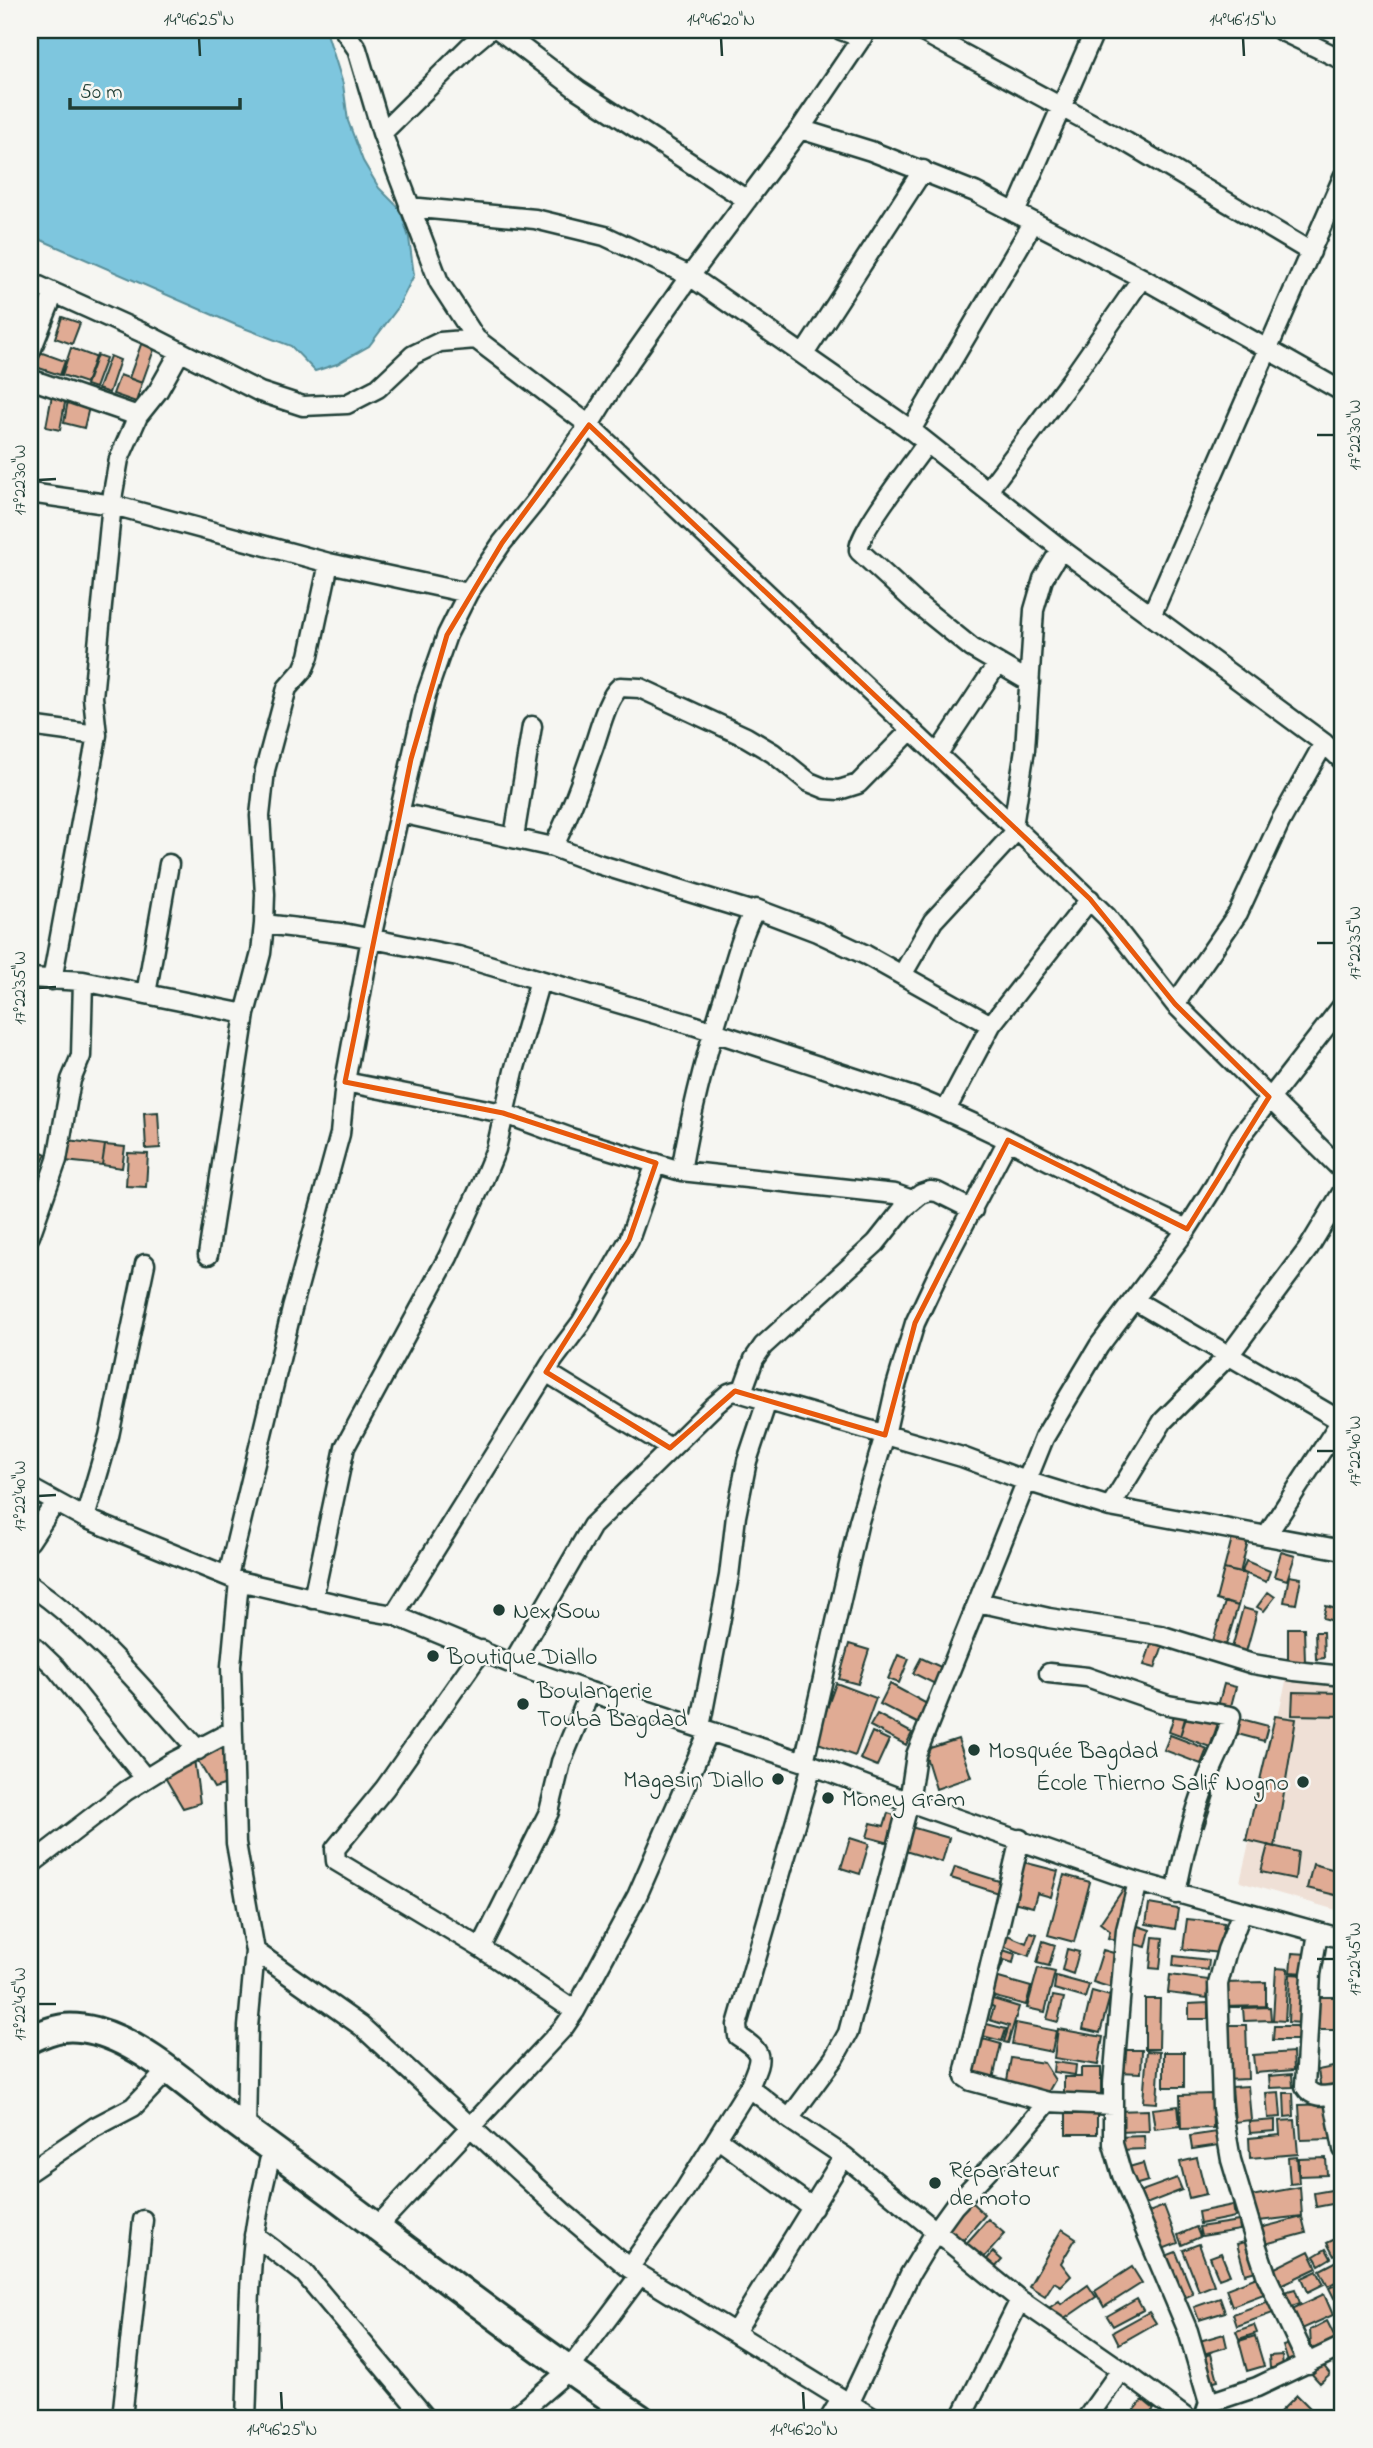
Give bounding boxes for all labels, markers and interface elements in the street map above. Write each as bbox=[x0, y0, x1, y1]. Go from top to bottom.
text: 14°46'25"N bbox=[164, 8, 234, 34]
text: 14°46'20"N bbox=[687, 8, 755, 34]
text: 14°46'15"N bbox=[1209, 8, 1277, 34]
scale bar bbox=[70, 66, 240, 110]
text: 50 m bbox=[80, 78, 123, 108]
text: 17°22'30"W bbox=[1343, 399, 1369, 471]
text: 17°22'30"W bbox=[8, 444, 34, 516]
text: 17°22'35"W bbox=[1343, 906, 1369, 980]
text: 17°22'35"W bbox=[8, 951, 34, 1025]
text: 17°22'40"W bbox=[1343, 1415, 1369, 1487]
text: 17°22'40"W bbox=[8, 1460, 34, 1532]
place label: Nex Sow bbox=[513, 1595, 600, 1630]
marker: Nex Sow bbox=[491, 1602, 507, 1618]
place label: Boutique Diallo bbox=[446, 1641, 598, 1676]
marker: Boutique Diallo bbox=[425, 1648, 441, 1664]
place label: Boulangerie Touba Bagdad bbox=[536, 1675, 688, 1738]
marker: Boulangerie Touba Bagdad bbox=[515, 1696, 531, 1712]
place label: Mosquée Bagdad bbox=[988, 1735, 1159, 1770]
marker: Mosquée Bagdad bbox=[966, 1742, 982, 1758]
place label: Magasin Diallo bbox=[623, 1764, 764, 1799]
place label: École Thierno Salif Nogno bbox=[1036, 1767, 1289, 1802]
marker: Magasin Diallo bbox=[770, 1771, 786, 1787]
marker: École Thierno Salif Nogno bbox=[1295, 1774, 1311, 1790]
place label: Money Gram bbox=[842, 1783, 965, 1819]
marker: Money Gram bbox=[820, 1790, 836, 1806]
text: 17°22'45"W bbox=[1343, 1922, 1369, 1996]
text: 17°22'45"W bbox=[8, 1967, 34, 2041]
place label: Réparateur de moto bbox=[949, 2154, 1060, 2217]
marker: Réparateur de moto bbox=[927, 2175, 943, 2191]
text: 14°46'25"N bbox=[247, 2418, 317, 2444]
text: 14°46'20"N bbox=[770, 2418, 838, 2444]

